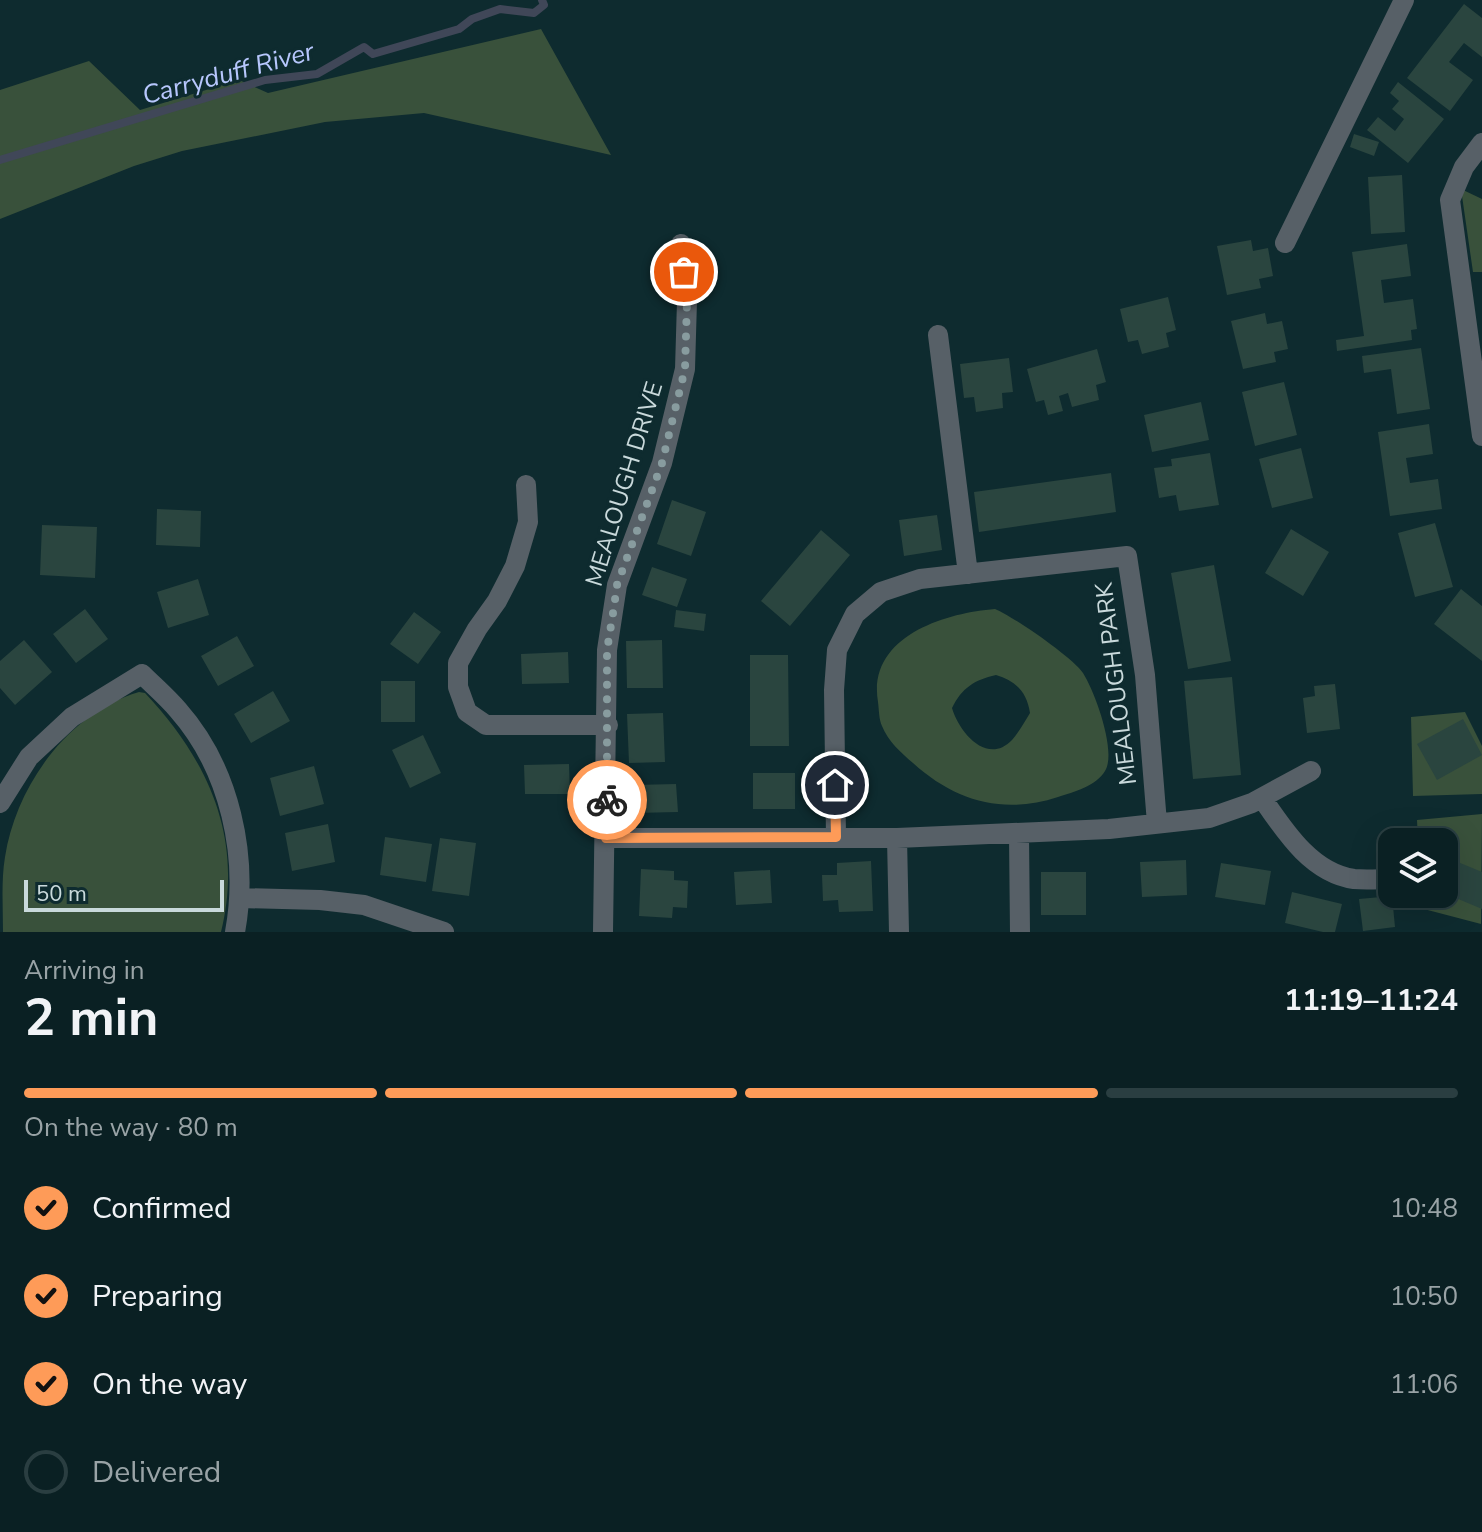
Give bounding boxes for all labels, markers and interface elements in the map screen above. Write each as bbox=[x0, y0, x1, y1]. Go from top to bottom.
water label: Carryduff River bbox=[138, 34, 319, 113]
pin bbox=[650, 238, 718, 306]
icon: bag bbox=[662, 250, 706, 294]
street label: MEALOUGH DRIVE bbox=[578, 378, 670, 590]
street label: MEALOUGH PARK bbox=[1088, 580, 1144, 787]
pin bbox=[801, 751, 869, 819]
courier bbox=[567, 760, 647, 840]
icon: home bbox=[813, 763, 857, 807]
icon: bike bbox=[585, 778, 629, 822]
map controls bbox=[1378, 828, 1458, 908]
button: layers bbox=[1378, 828, 1458, 908]
scale bar bbox=[24, 876, 224, 912]
text: 50 m bbox=[36, 879, 87, 909]
text: Arriving in bbox=[24, 953, 145, 988]
text: 11:19–11:24 bbox=[1284, 980, 1458, 1021]
text: 2 min bbox=[24, 982, 159, 1053]
text: On the way · 80 m bbox=[24, 1110, 238, 1145]
icon: check bbox=[24, 1186, 68, 1230]
text: Confirmed bbox=[92, 1188, 232, 1229]
text: 10:48 bbox=[1390, 1191, 1458, 1226]
icon: check bbox=[24, 1274, 68, 1318]
text: Preparing bbox=[92, 1276, 223, 1317]
text: 10:50 bbox=[1390, 1279, 1458, 1314]
icon: check bbox=[24, 1362, 68, 1406]
text: On the way bbox=[92, 1364, 247, 1405]
text: 11:06 bbox=[1390, 1367, 1458, 1402]
text: Delivered bbox=[92, 1452, 221, 1493]

